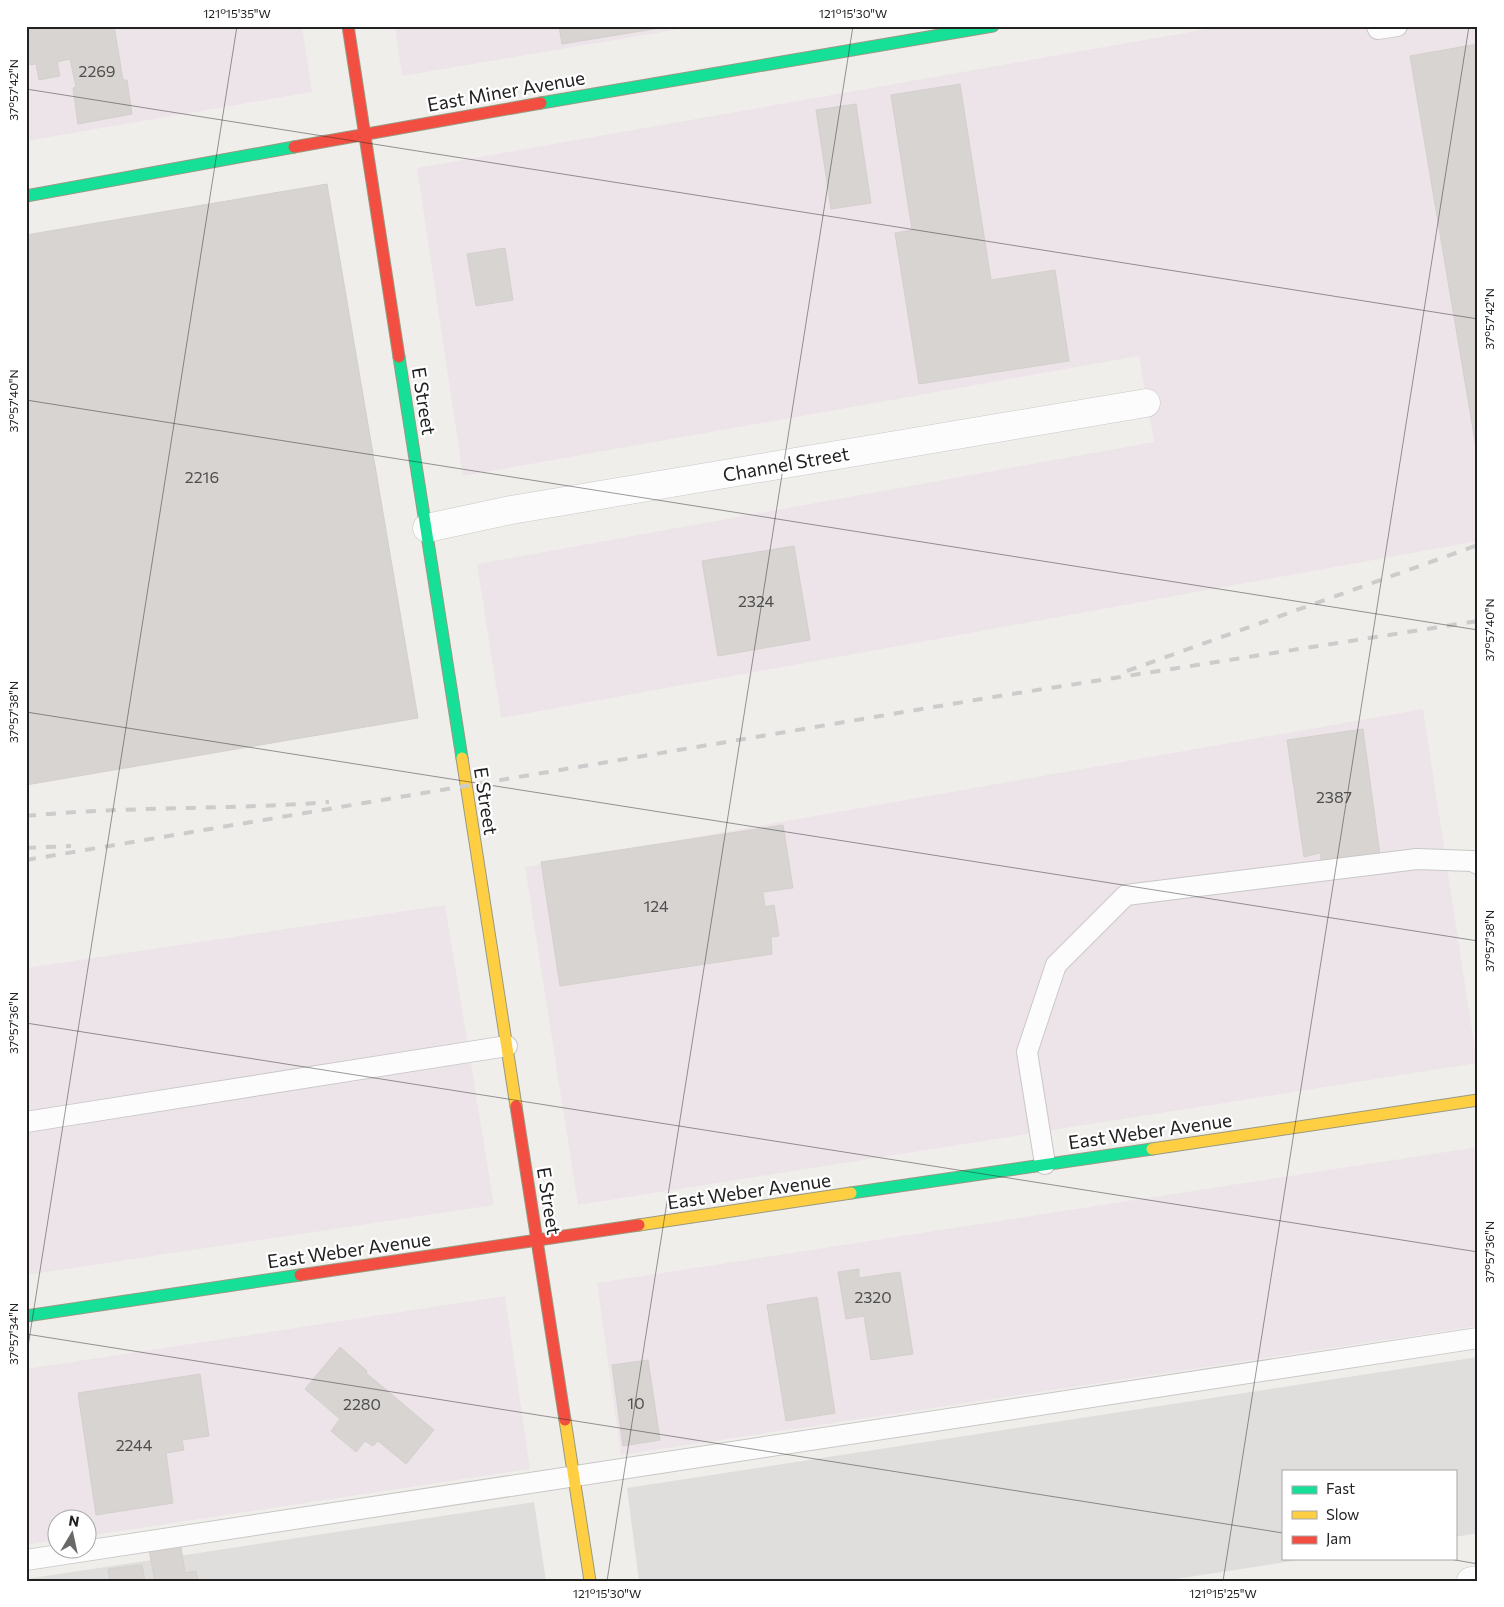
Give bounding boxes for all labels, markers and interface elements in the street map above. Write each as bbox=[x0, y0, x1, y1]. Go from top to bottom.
text: 121°15'35"W bbox=[203, 6, 271, 20]
text: 121°15'30"W bbox=[819, 6, 887, 20]
text: 37°57'42"N bbox=[6, 59, 20, 121]
house number: 2269 bbox=[79, 61, 115, 80]
street label: East Miner Avenue bbox=[425, 65, 587, 116]
text: 37°57'42"N bbox=[1482, 288, 1496, 350]
street label: E Street bbox=[408, 365, 441, 437]
text: 37°57'40"N bbox=[6, 369, 20, 433]
street label: Channel Street bbox=[721, 441, 851, 486]
house number: 2216 bbox=[185, 467, 219, 486]
house number: 2324 bbox=[738, 591, 774, 610]
text: 37°57'40"N bbox=[1482, 598, 1496, 662]
text: 37°57'38"N bbox=[6, 681, 20, 743]
street label: E Street bbox=[470, 765, 503, 837]
house number: 2387 bbox=[1316, 787, 1352, 806]
house number: 124 bbox=[643, 896, 669, 915]
text: 37°57'38"N bbox=[1482, 910, 1496, 972]
text: 37°57'36"N bbox=[6, 992, 20, 1054]
street label: East Weber Avenue bbox=[1067, 1108, 1233, 1153]
street label: E Street bbox=[533, 1165, 566, 1237]
street label: East Weber Avenue bbox=[666, 1168, 832, 1213]
text: 37°57'36"N bbox=[1482, 1221, 1496, 1283]
street label: East Weber Avenue bbox=[266, 1227, 432, 1272]
house number: 2320 bbox=[854, 1287, 892, 1306]
text: 37°57'34"N bbox=[6, 1303, 20, 1365]
house number: 10 bbox=[627, 1393, 645, 1412]
house number: 2280 bbox=[343, 1394, 381, 1413]
house number: 2244 bbox=[116, 1435, 153, 1454]
legend bbox=[1282, 1470, 1456, 1560]
text: Fast bbox=[1326, 1479, 1355, 1497]
text: Slow bbox=[1326, 1505, 1359, 1523]
north arrow bbox=[48, 1510, 98, 1560]
text: N bbox=[68, 1511, 81, 1530]
text: Jam bbox=[1326, 1529, 1351, 1547]
text: 121°15'30"W bbox=[573, 1586, 641, 1600]
text: 121°15'25"W bbox=[1189, 1586, 1257, 1600]

